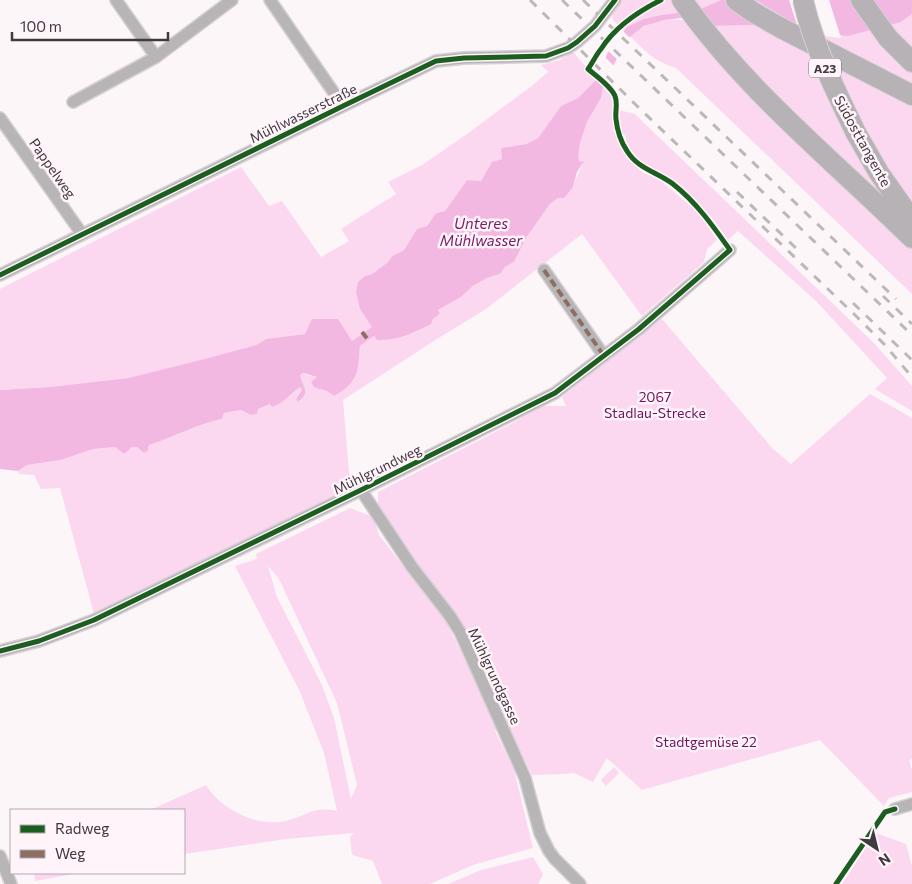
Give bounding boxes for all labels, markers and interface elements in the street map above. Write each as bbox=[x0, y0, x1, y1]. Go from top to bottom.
scale bar bbox=[12, 10, 169, 42]
text: 100 m bbox=[20, 17, 62, 35]
road number: A23 bbox=[809, 58, 841, 78]
street label: Mühlwasserstraße bbox=[247, 80, 359, 146]
street label: Südosttangente bbox=[831, 93, 895, 189]
street label: Pappelweg bbox=[26, 135, 80, 202]
water label: Unteres Mühlwasser bbox=[440, 214, 523, 249]
park label: 2067 Stadlau-Strecke bbox=[604, 388, 706, 421]
street label: Mühlgrundweg bbox=[330, 440, 424, 498]
street label: Mühlgrundgasse bbox=[465, 625, 525, 727]
park label: Stadtgemüse 22 bbox=[655, 733, 757, 750]
legend bbox=[10, 809, 185, 874]
text: Radweg bbox=[55, 819, 109, 837]
north arrow bbox=[852, 824, 902, 874]
text: Weg bbox=[55, 844, 85, 862]
text: N bbox=[876, 850, 894, 870]

